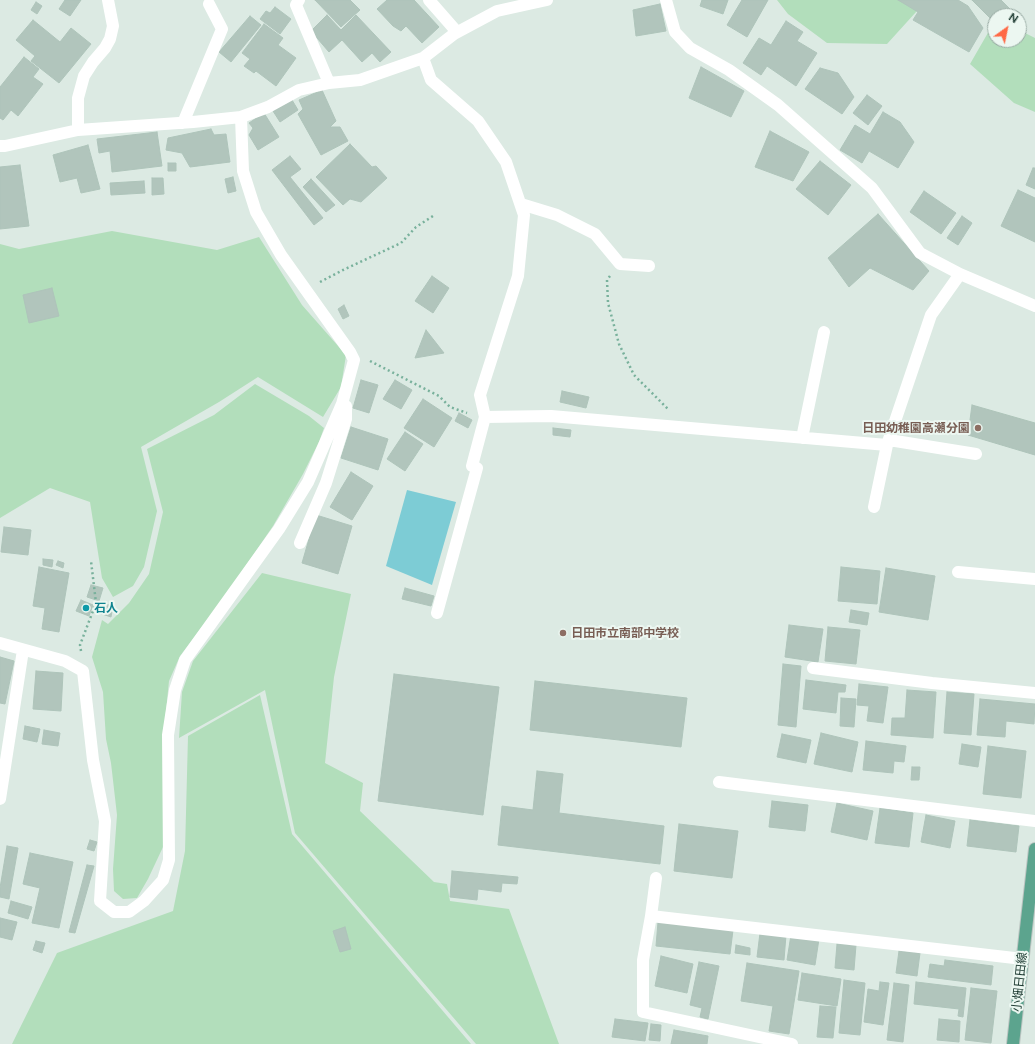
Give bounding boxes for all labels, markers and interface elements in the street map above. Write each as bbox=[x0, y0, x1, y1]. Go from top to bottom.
north arrow bbox=[987, 8, 1027, 48]
text: N bbox=[1006, 11, 1020, 26]
place label: 日田幼稚園高瀬分園 bbox=[862, 421, 970, 435]
marker: 日田幼稚園高瀬分園 bbox=[973, 423, 983, 433]
place label: 石人 bbox=[94, 601, 118, 615]
marker: 石人 bbox=[81, 603, 91, 613]
place label: 日田市立南部中学校 bbox=[571, 626, 679, 640]
marker: 日田市立南部中学校 bbox=[558, 628, 568, 638]
street label: 小畑日田線 bbox=[1010, 951, 1030, 1013]

